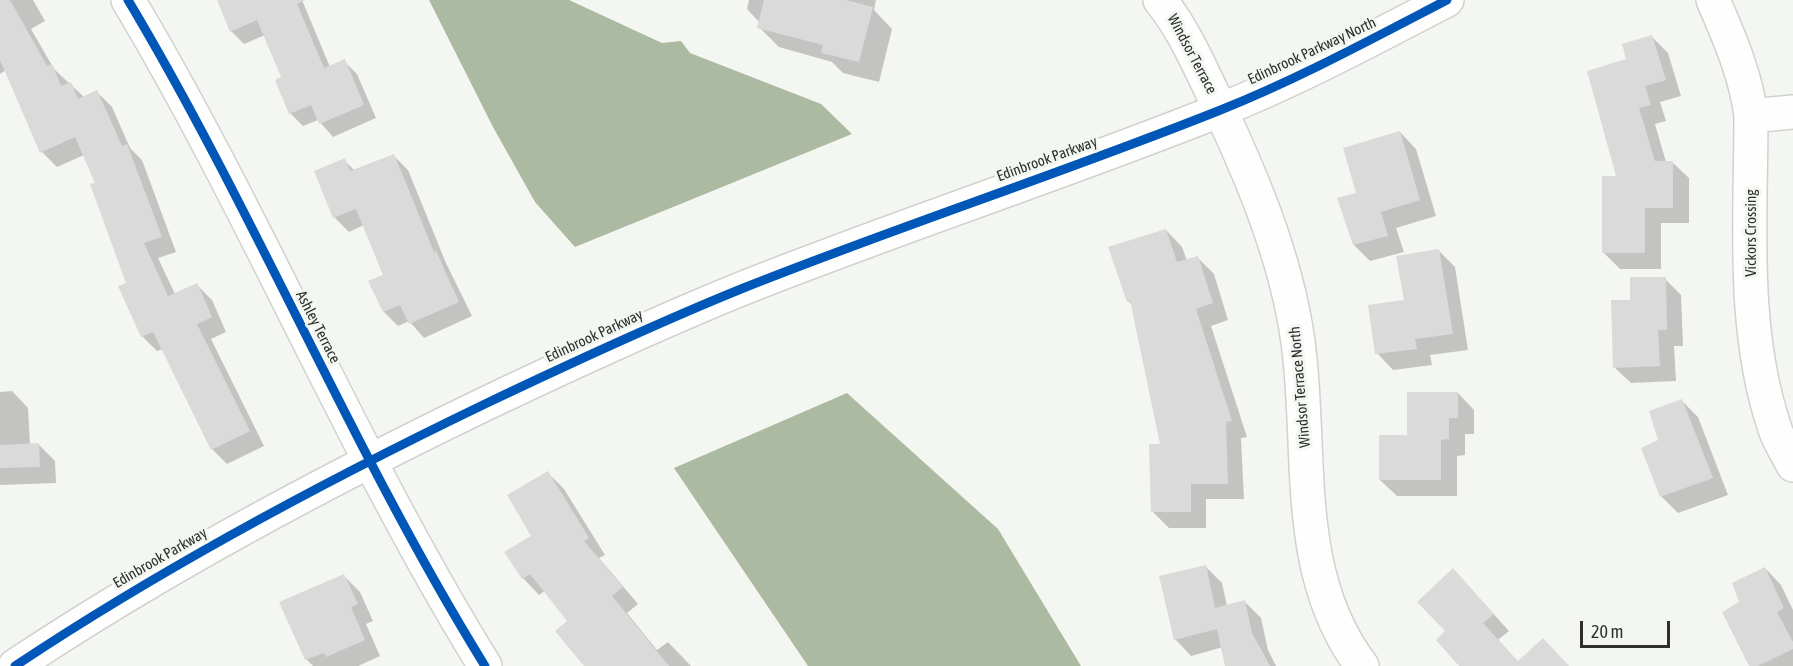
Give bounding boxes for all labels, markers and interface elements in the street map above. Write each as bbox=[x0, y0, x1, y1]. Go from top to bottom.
street label: Windsor Terrace bbox=[1163, 11, 1221, 97]
street label: Edinbrook Parkway North bbox=[1245, 13, 1379, 89]
street label: Edinbrook Parkway bbox=[994, 132, 1100, 186]
street label: Vickors Crossing bbox=[1742, 189, 1760, 277]
street label: Ashley Terrace bbox=[292, 288, 344, 366]
street label: Edinbrook Parkway bbox=[542, 306, 646, 366]
street label: Windsor Terrace North bbox=[1286, 326, 1314, 448]
street label: Edinbrook Parkway bbox=[110, 524, 210, 592]
scale bar bbox=[1583, 609, 1673, 647]
text: 20 m bbox=[1591, 621, 1623, 642]

